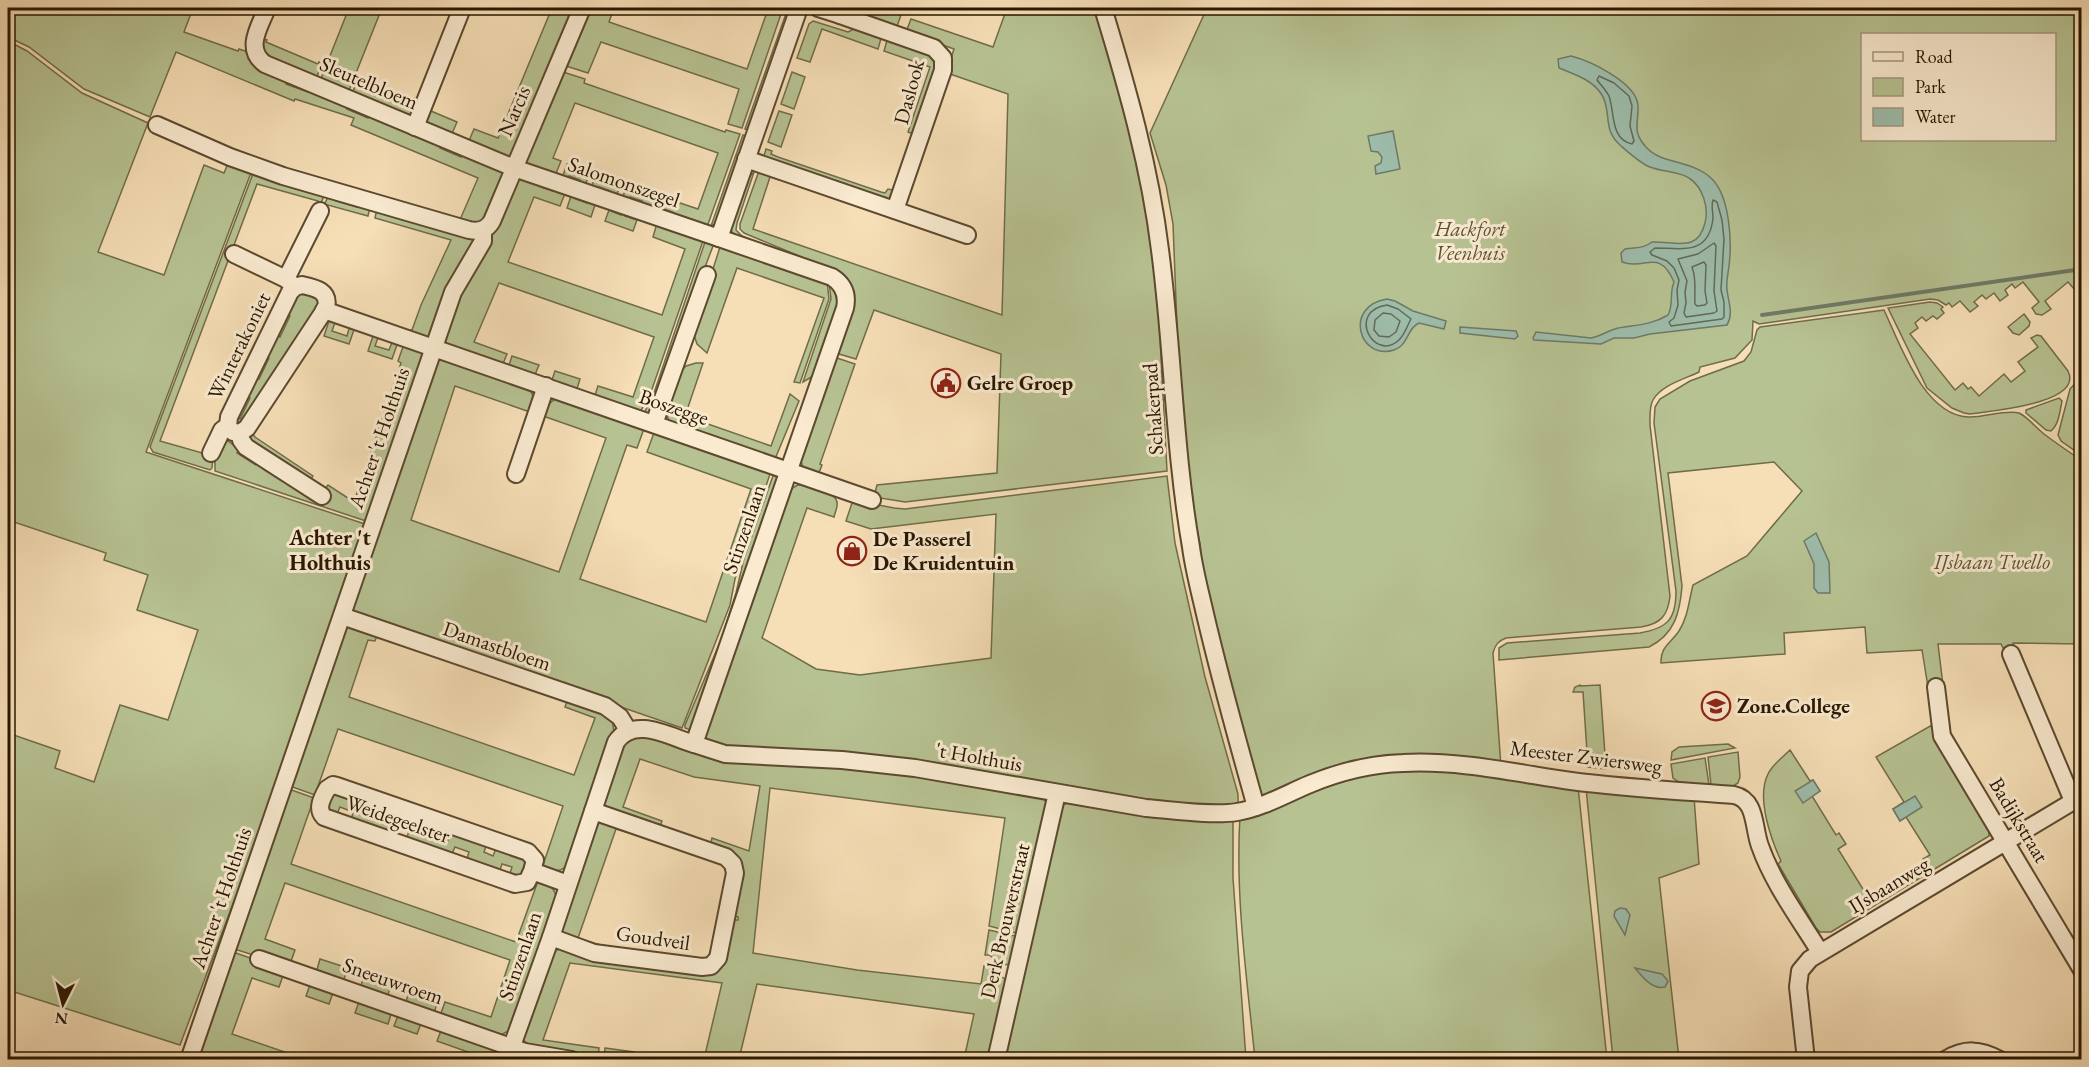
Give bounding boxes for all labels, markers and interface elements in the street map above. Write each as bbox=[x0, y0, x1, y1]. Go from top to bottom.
legend bbox=[1861, 33, 2056, 141]
text: Road bbox=[1915, 45, 1954, 68]
street label: Sleutelbloem bbox=[316, 50, 423, 115]
street label: Daslook bbox=[887, 55, 930, 127]
text: Park bbox=[1915, 75, 1946, 98]
street label: Narcis bbox=[491, 81, 536, 140]
text: Water bbox=[1915, 105, 1956, 128]
street label: Salomonszegel bbox=[565, 150, 684, 213]
park label: Hackfort Veenhuis bbox=[1434, 215, 1506, 266]
street label: Winterakoniet bbox=[201, 287, 276, 404]
street label: Schakerpad bbox=[1136, 362, 1169, 456]
street label: Achter 't Holthuis bbox=[341, 364, 415, 513]
public building icon: Gelre Groep bbox=[930, 367, 962, 399]
place label: Gelre Groep bbox=[967, 369, 1074, 396]
street label: Boszegge bbox=[636, 382, 713, 431]
street label: Stinzenlaan bbox=[716, 481, 771, 577]
district label: Achter 't Holthuis bbox=[288, 523, 371, 577]
place label: De Passerel De Kruidentuin bbox=[873, 525, 1015, 576]
shop icon: De Passerel De Kruidentuin bbox=[836, 535, 868, 567]
park label: IJsbaan Twello bbox=[1933, 548, 2050, 575]
street label: Damastbloem bbox=[439, 614, 555, 677]
school or university icon: Zone.College bbox=[1700, 690, 1732, 722]
place label: Zone.College bbox=[1737, 692, 1850, 719]
street label: Meester Zwiersweg bbox=[1509, 734, 1664, 779]
street label: 't Holthuis bbox=[934, 736, 1025, 777]
street label: Badijkstraat bbox=[1983, 772, 2056, 868]
street label: Weidegeelster bbox=[343, 788, 454, 849]
street label: Achter 't Holthuis bbox=[183, 824, 257, 973]
street label: Derk Brouwerstraat bbox=[974, 840, 1036, 1001]
street label: IJsbaanweg bbox=[1843, 849, 1935, 919]
street label: Stinzenlaan bbox=[492, 908, 547, 1004]
street label: Goudveil bbox=[614, 919, 692, 956]
street label: Sneeuwroem bbox=[339, 951, 447, 1010]
north arrow bbox=[33, 974, 93, 1034]
text: N bbox=[54, 1007, 69, 1030]

